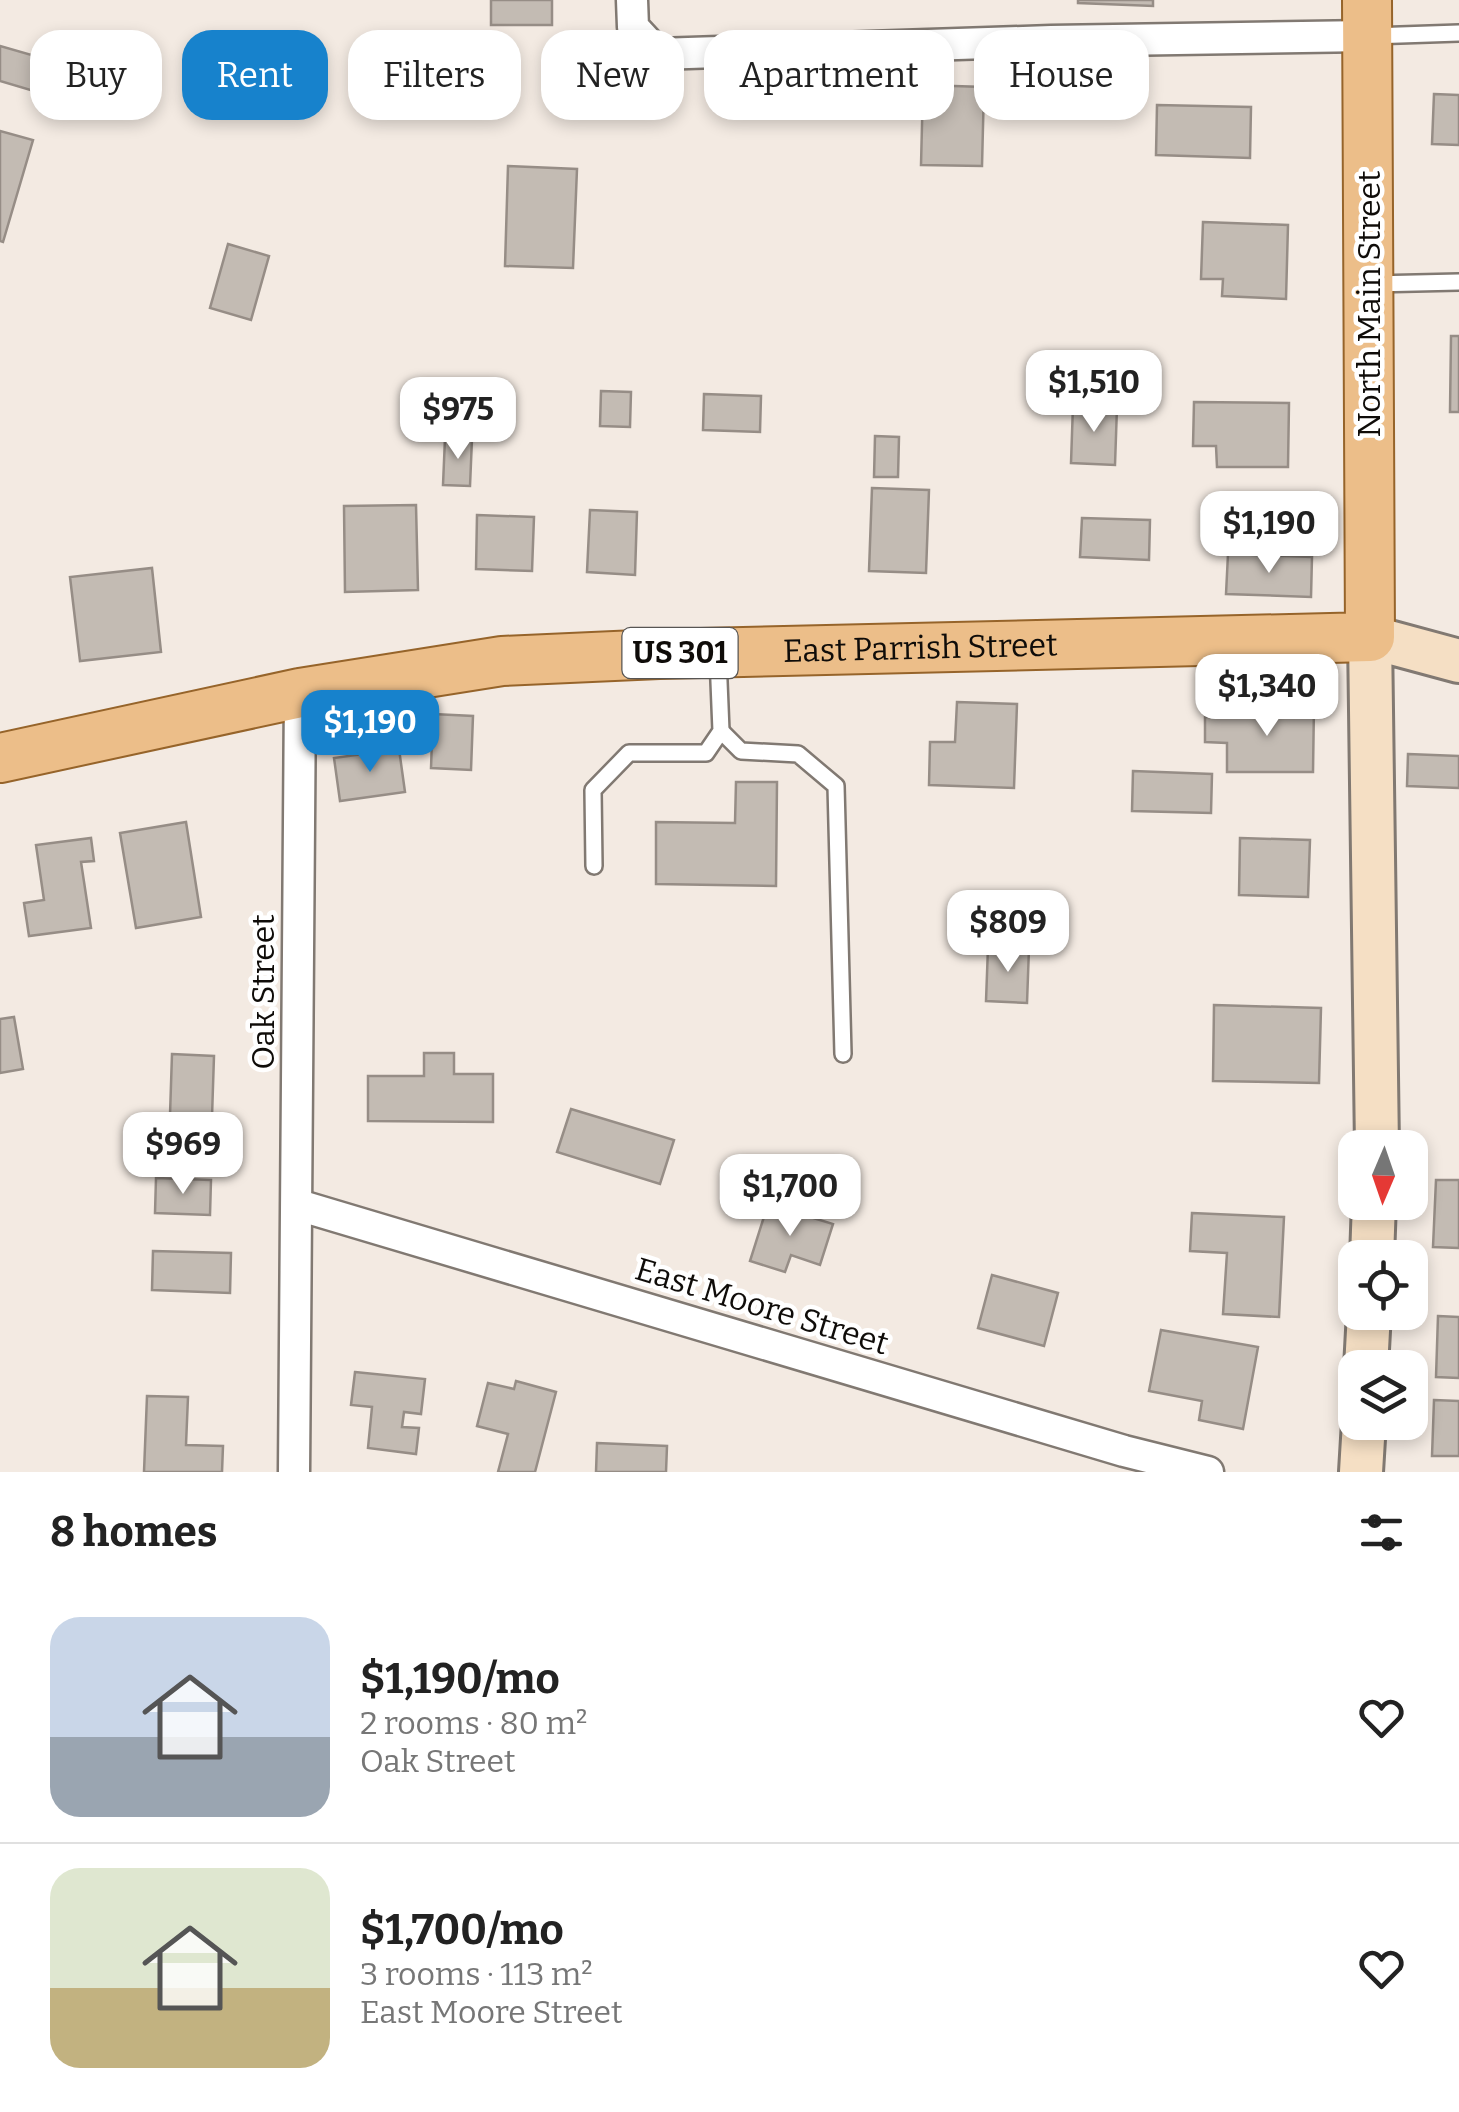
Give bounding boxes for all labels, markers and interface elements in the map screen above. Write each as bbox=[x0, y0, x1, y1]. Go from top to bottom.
chip: Buy bbox=[30, 30, 162, 120]
chip: Rent bbox=[182, 30, 328, 120]
chip: Filters bbox=[348, 30, 521, 120]
chip: New bbox=[541, 30, 684, 120]
chip: Apartment bbox=[704, 30, 954, 120]
chip: House bbox=[974, 30, 1149, 120]
street label: North Main Street bbox=[1350, 170, 1388, 437]
pin: $1,510 bbox=[1013, 350, 1175, 435]
text: $1,510 bbox=[1048, 363, 1140, 401]
pin: $975 bbox=[399, 377, 517, 462]
text: $975 bbox=[422, 390, 494, 428]
pin: $1,190 bbox=[1188, 491, 1350, 576]
text: $1,190 bbox=[1222, 504, 1316, 542]
street label: East Parrish Street bbox=[782, 625, 1059, 670]
road number: US 301 bbox=[622, 628, 738, 678]
pin: $1,340 bbox=[1186, 654, 1348, 739]
text: $1,340 bbox=[1217, 667, 1317, 705]
pin: $1,190 bbox=[289, 690, 451, 775]
text: $1,190 bbox=[323, 703, 417, 741]
pin: $809 bbox=[949, 890, 1067, 975]
text: $809 bbox=[969, 903, 1047, 941]
street label: Oak Street bbox=[244, 914, 282, 1070]
pin: $969 bbox=[124, 1112, 242, 1197]
text: $969 bbox=[145, 1125, 221, 1163]
north arrow bbox=[1338, 1130, 1428, 1220]
map controls bbox=[1338, 1130, 1428, 1440]
pin: $1,700 bbox=[709, 1154, 871, 1239]
text: $1,700 bbox=[742, 1167, 838, 1205]
button: locate bbox=[1338, 1240, 1428, 1330]
street label: East Moore Street bbox=[631, 1249, 893, 1363]
button: layers bbox=[1338, 1350, 1428, 1440]
icon: filters bbox=[1354, 1505, 1409, 1560]
text: 8 homes bbox=[50, 1507, 218, 1557]
text: $1,190/mo bbox=[360, 1654, 560, 1704]
icon: home bbox=[130, 1657, 250, 1777]
icon: heart bbox=[1354, 1690, 1409, 1745]
text: 2 rooms · 80 m² bbox=[360, 1704, 587, 1742]
text: Oak Street bbox=[360, 1742, 516, 1780]
text: $1,700/mo bbox=[360, 1905, 564, 1955]
icon: home bbox=[130, 1908, 250, 2028]
icon: heart bbox=[1354, 1941, 1409, 1996]
text: 3 rooms · 113 m² bbox=[360, 1955, 593, 1993]
text: East Moore Street bbox=[360, 1993, 623, 2031]

